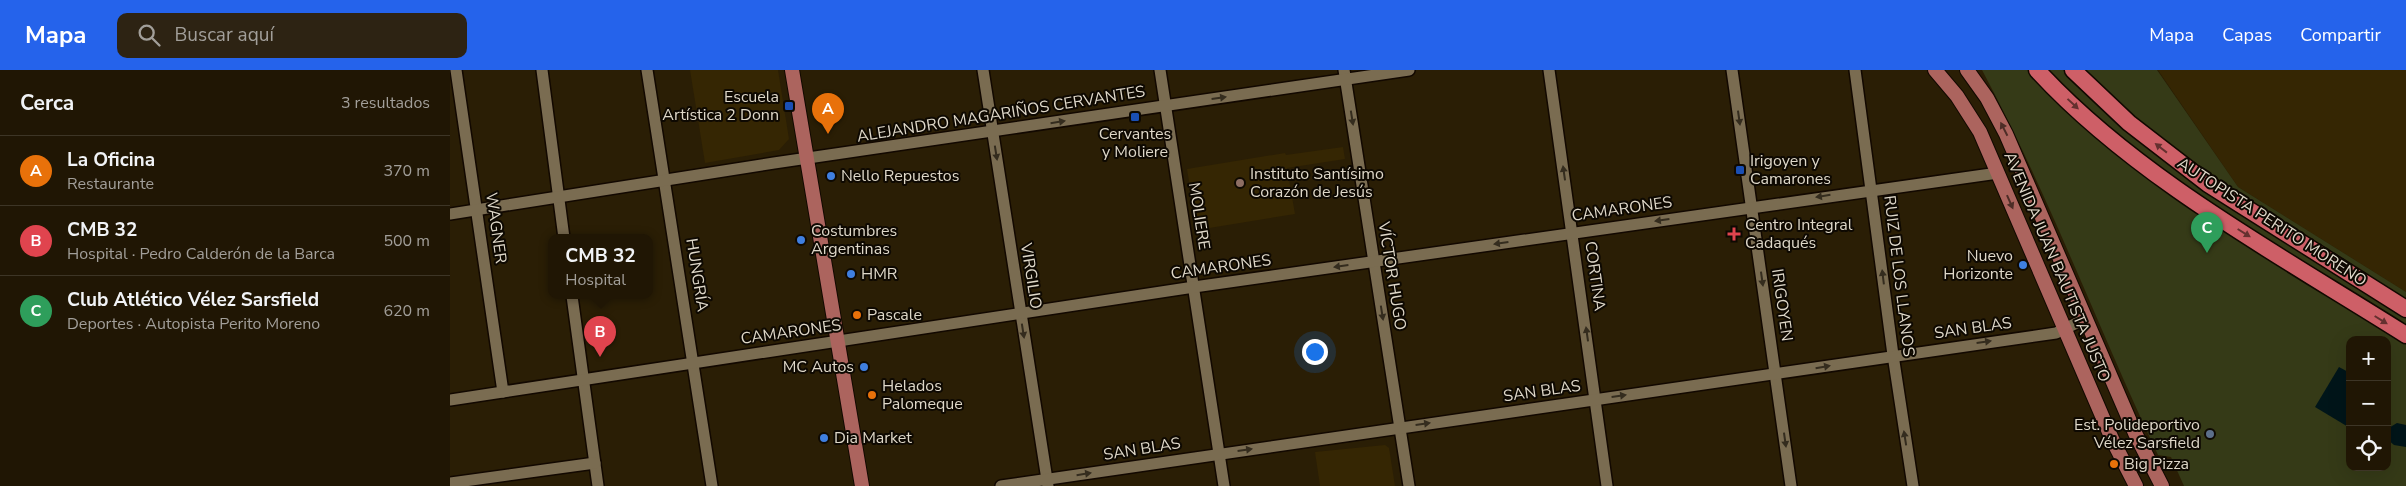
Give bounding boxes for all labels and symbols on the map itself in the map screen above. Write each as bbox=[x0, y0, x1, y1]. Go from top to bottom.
street label: ALEJANDRO MAGARIÑOS CERVANTES bbox=[855, 80, 1147, 148]
place label: Escuela Artística 2 Donn bbox=[662, 86, 779, 126]
pin: A bbox=[812, 93, 844, 134]
one-way arrow bbox=[1211, 93, 1227, 101]
one-way arrow bbox=[2066, 98, 2078, 110]
marker: Escuela Artística 2 Donn bbox=[783, 100, 795, 112]
marker: Cervantes y Moliere bbox=[1129, 111, 1141, 123]
one-way arrow bbox=[1348, 111, 1356, 127]
one-way arrow bbox=[1735, 111, 1743, 127]
one-way arrow bbox=[1050, 117, 1066, 125]
one-way arrow bbox=[2000, 122, 2008, 137]
place label: Cervantes y Moliere bbox=[1099, 123, 1171, 163]
one-way arrow bbox=[2155, 142, 2168, 153]
one-way arrow bbox=[992, 145, 1000, 161]
street label: AVENIDA JUAN BAUTISTA JUSTO bbox=[1998, 149, 2116, 385]
place label: Irigoyen y Camarones bbox=[1750, 150, 1831, 190]
street label: AUTOPISTA PERITO MORENO bbox=[2173, 152, 2371, 292]
place label: Instituto Santísimo Corazón de Jesús bbox=[1250, 163, 1384, 203]
one-way arrow bbox=[1560, 164, 1568, 180]
marker: Irigoyen y Camarones bbox=[1734, 164, 1746, 176]
place label: Nello Repuestos bbox=[841, 165, 959, 187]
marker: Nello Repuestos bbox=[825, 170, 837, 182]
marker: Instituto Santísimo Corazón de Jesús bbox=[1234, 177, 1246, 189]
street label: MOLIERE bbox=[1183, 181, 1215, 251]
street label: WAGNER bbox=[480, 191, 512, 265]
street label: CAMARONES bbox=[1570, 191, 1674, 227]
one-way arrow bbox=[1815, 193, 1831, 201]
street label: RUIZ DE LOS LLANOS bbox=[1878, 194, 1920, 358]
one-way arrow bbox=[2007, 195, 2015, 209]
pin: C bbox=[2191, 212, 2223, 253]
place label: Centro Integral Cadaqués bbox=[1745, 214, 1853, 254]
one-way arrow bbox=[1654, 216, 1670, 224]
street label: VÍCTOR HUGO bbox=[1372, 219, 1411, 332]
place label: Costumbres Argentinas bbox=[811, 220, 897, 260]
marker: Centro Integral Cadaqués bbox=[1727, 227, 1741, 241]
one-way arrow bbox=[2237, 228, 2251, 237]
marker: Costumbres Argentinas bbox=[795, 234, 807, 246]
street label: HUNGRÍA bbox=[680, 237, 714, 313]
one-way arrow bbox=[1493, 239, 1509, 247]
street label: VIRGILIO bbox=[1015, 240, 1047, 311]
street label: CORTINA bbox=[1579, 240, 1611, 313]
place label: Nuevo Horizonte bbox=[1943, 245, 2013, 285]
street label: CAMARONES bbox=[1169, 249, 1273, 285]
marker: Nuevo Horizonte bbox=[2017, 259, 2029, 271]
one-way arrow bbox=[1332, 262, 1348, 270]
place label: HMR bbox=[861, 263, 898, 285]
street label: IRIGOYEN bbox=[1766, 267, 1798, 343]
marker: HMR bbox=[845, 268, 857, 280]
one-way arrow bbox=[1878, 269, 1886, 285]
one-way arrow bbox=[1758, 271, 1766, 287]
place label: Pascale bbox=[867, 304, 922, 326]
one-way arrow bbox=[1378, 306, 1386, 322]
marker: Pascale bbox=[851, 309, 863, 321]
street label: SAN BLAS bbox=[1933, 312, 2013, 344]
street label: CAMARONES bbox=[739, 314, 843, 350]
one-way arrow bbox=[2375, 315, 2388, 324]
pin: B bbox=[584, 316, 616, 357]
one-way arrow bbox=[1019, 323, 1027, 339]
one-way arrow bbox=[1582, 325, 1590, 341]
one-way arrow bbox=[1976, 338, 1992, 346]
your location bbox=[1302, 339, 1328, 365]
place label: MC Autos bbox=[783, 356, 854, 378]
marker: MC Autos bbox=[858, 361, 870, 373]
one-way arrow bbox=[1816, 362, 1832, 370]
place label: Helados Palomeque bbox=[882, 375, 963, 415]
street label: SAN BLAS bbox=[1502, 375, 1582, 407]
marker: Helados Palomeque bbox=[866, 389, 878, 401]
one-way arrow bbox=[1611, 392, 1627, 400]
place label: Est. Polideportivo Vélez Sarsfield bbox=[2074, 414, 2200, 454]
one-way arrow bbox=[1416, 420, 1432, 428]
place label: Dia Market bbox=[834, 427, 912, 449]
marker: Est. Polideportivo Vélez Sarsfield bbox=[2204, 428, 2216, 440]
one-way arrow bbox=[1901, 429, 1909, 445]
marker: Dia Market bbox=[818, 432, 830, 444]
street label: SAN BLAS bbox=[1102, 432, 1182, 466]
one-way arrow bbox=[1781, 432, 1789, 448]
one-way arrow bbox=[1237, 445, 1253, 453]
place label: Big Pizza bbox=[2124, 453, 2189, 475]
marker: Big Pizza bbox=[2108, 458, 2120, 470]
one-way arrow bbox=[1077, 469, 1093, 477]

